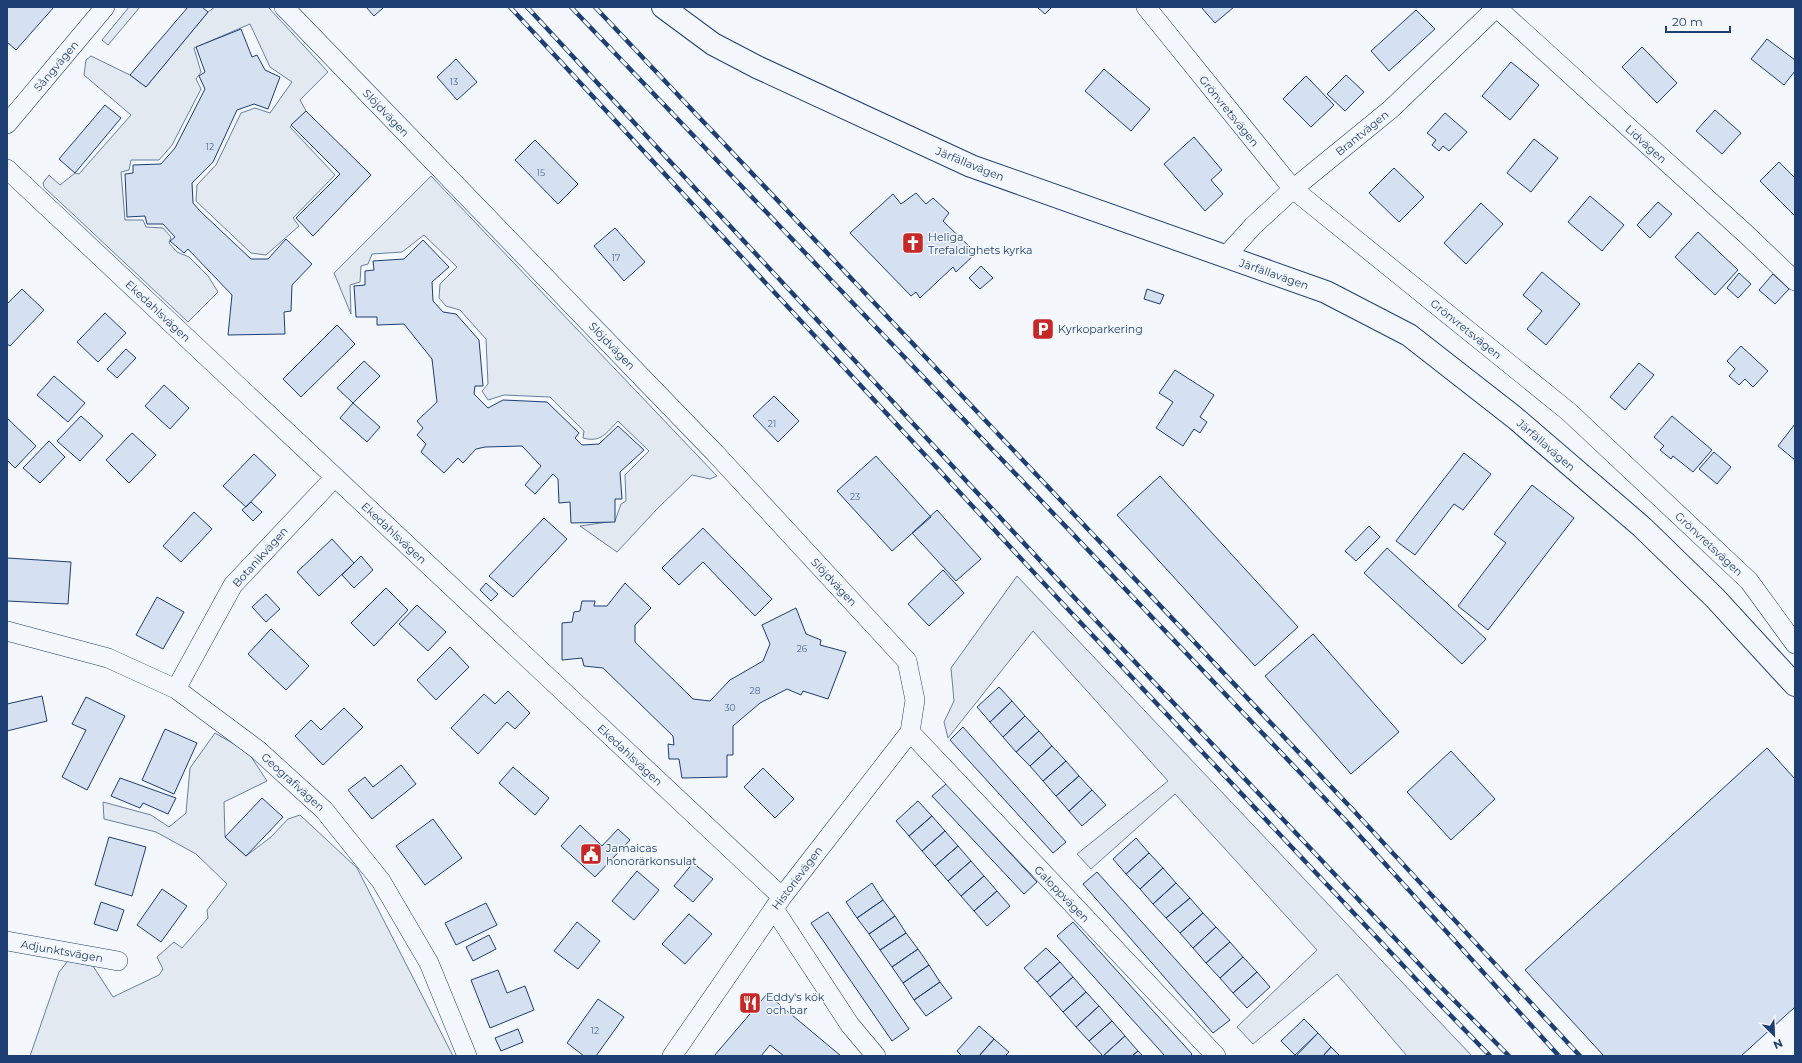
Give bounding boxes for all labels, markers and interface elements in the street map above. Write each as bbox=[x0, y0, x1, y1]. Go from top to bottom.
scale bar bbox=[1666, 8, 1730, 34]
text: 20 m bbox=[1672, 14, 1703, 29]
street label: Sångvägen bbox=[31, 38, 81, 94]
street label: Grönvretsvägen bbox=[1196, 73, 1262, 149]
house number: 13 bbox=[450, 76, 458, 87]
street label: Slöjdvägen bbox=[360, 86, 412, 140]
street label: Brantvägen bbox=[1333, 107, 1391, 159]
street label: Lidvägen bbox=[1622, 122, 1670, 166]
house number: 12 bbox=[206, 141, 214, 152]
street label: Järfällavägen bbox=[933, 144, 1006, 184]
house number: 15 bbox=[537, 167, 545, 178]
church icon: Heliga Trefaldighets kyrka bbox=[900, 230, 926, 256]
place label: Heliga Trefaldighets kyrka bbox=[928, 230, 1032, 257]
house number: 17 bbox=[612, 252, 620, 263]
street label: Järfällavägen bbox=[1236, 255, 1311, 292]
street label: Ekedahlsvägen bbox=[123, 277, 193, 345]
street label: Grönvretsvägen bbox=[1428, 296, 1504, 362]
parking icon: Kyrkoparkering bbox=[1030, 316, 1056, 342]
street label: Slöjdvägen bbox=[586, 319, 638, 373]
place label: Kyrkoparkering bbox=[1058, 322, 1143, 336]
street label: Järfällavägen bbox=[1513, 415, 1578, 474]
house number: 21 bbox=[768, 418, 776, 429]
house number: 23 bbox=[850, 491, 860, 502]
street label: Ekedahlsvägen bbox=[359, 499, 429, 567]
street label: Grönvretsvägen bbox=[1672, 509, 1746, 579]
street label: Botanikvägen bbox=[229, 524, 291, 590]
street label: Slöjdvägen bbox=[808, 555, 860, 609]
house number: 26 bbox=[797, 643, 808, 654]
house number: 28 bbox=[750, 685, 761, 696]
house number: 30 bbox=[724, 702, 736, 713]
street label: Ekedahlsvägen bbox=[595, 721, 665, 789]
street label: Geografivägen bbox=[258, 750, 328, 814]
public building icon: Jamaicas honorärkonsulat bbox=[578, 841, 604, 867]
place label: Jamaicas honorärkonsulat bbox=[605, 841, 697, 868]
street label: Historievägen bbox=[769, 843, 825, 913]
street label: Galoppvägen bbox=[1031, 863, 1093, 925]
street label: Adjunktsvägen bbox=[20, 937, 104, 965]
restaurant icon: Eddy's kök och bar bbox=[737, 990, 763, 1016]
place label: Eddy's kök och bar bbox=[766, 990, 825, 1017]
north arrow bbox=[1754, 1015, 1794, 1055]
house number: 12 bbox=[591, 1025, 599, 1036]
text: N bbox=[1771, 1036, 1785, 1052]

